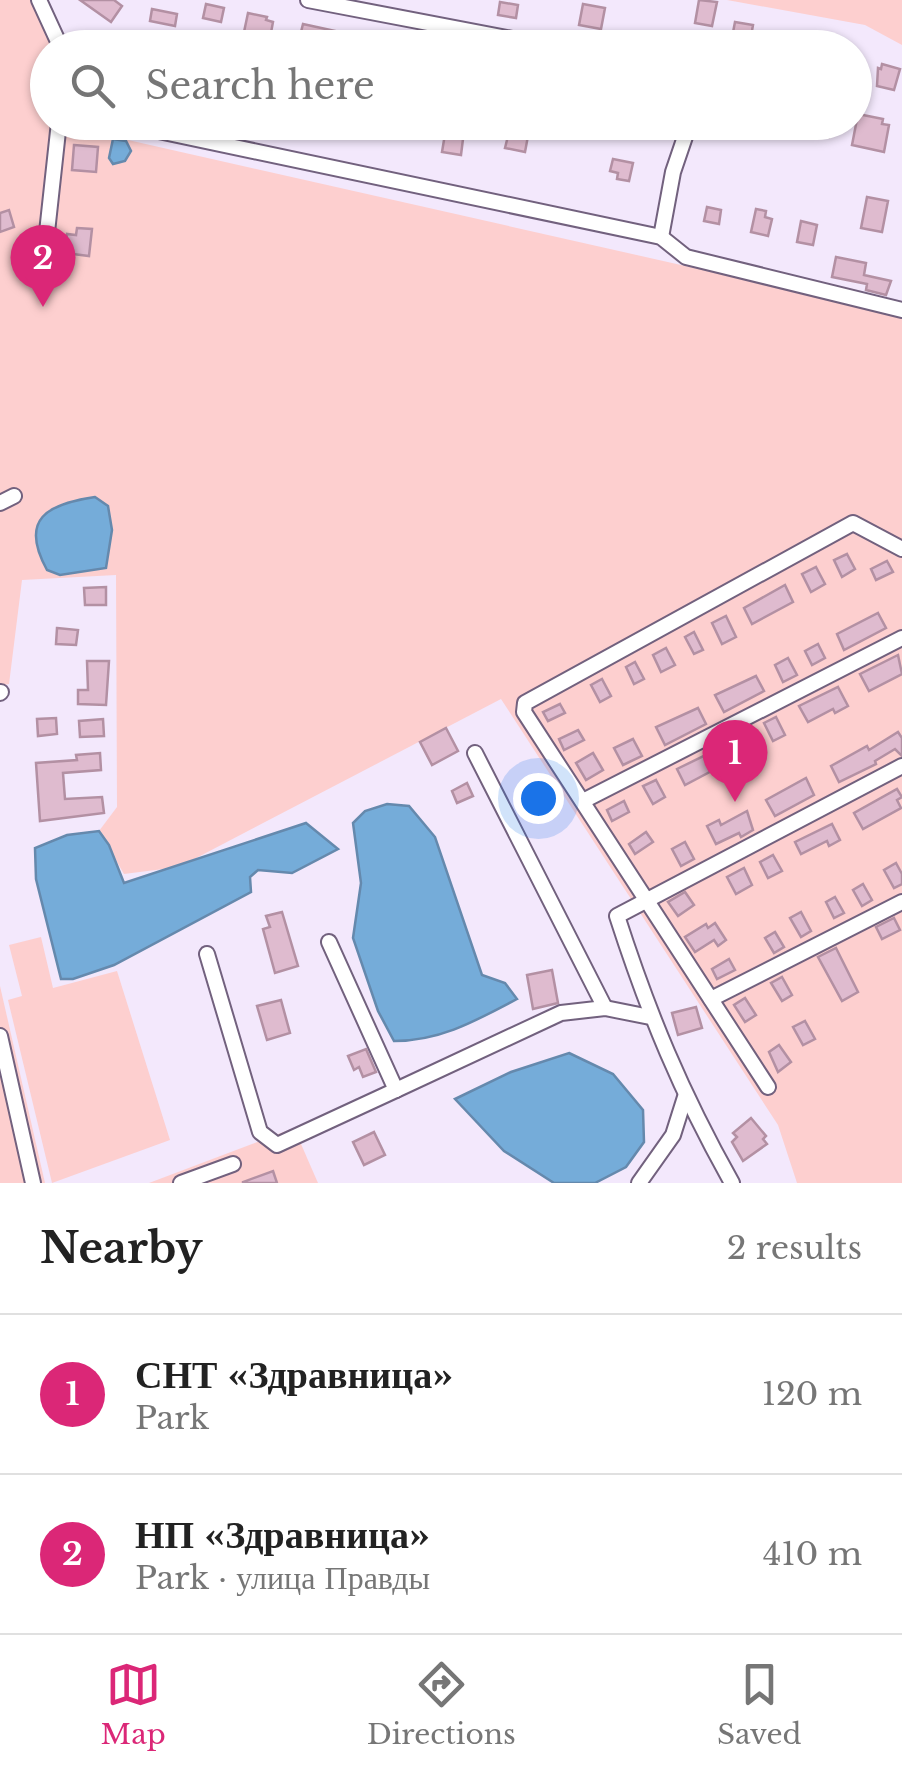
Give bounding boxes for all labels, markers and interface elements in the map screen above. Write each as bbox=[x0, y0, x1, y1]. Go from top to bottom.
search box bbox=[30, 30, 872, 140]
icon: search bbox=[65, 58, 120, 113]
text: Search here bbox=[145, 62, 375, 109]
pin: 2 bbox=[10, 224, 76, 307]
pin: 1 bbox=[702, 720, 768, 802]
your location bbox=[513, 773, 564, 824]
text: Nearby bbox=[40, 1222, 203, 1274]
text: 2 results bbox=[727, 1228, 862, 1268]
text: СНТ «Здравница» bbox=[135, 1351, 453, 1398]
text: 1 bbox=[66, 1374, 79, 1414]
text: 120 m bbox=[762, 1374, 862, 1414]
text: Park bbox=[135, 1398, 209, 1438]
text: НП «Здравница» bbox=[135, 1511, 430, 1558]
text: 2 bbox=[62, 1534, 83, 1574]
text: 410 m bbox=[763, 1534, 862, 1574]
text: Park · улица Правды bbox=[135, 1558, 430, 1598]
tab: Map bbox=[101, 1657, 166, 1752]
tab: Directions bbox=[367, 1657, 516, 1752]
tab: Saved bbox=[717, 1657, 801, 1752]

